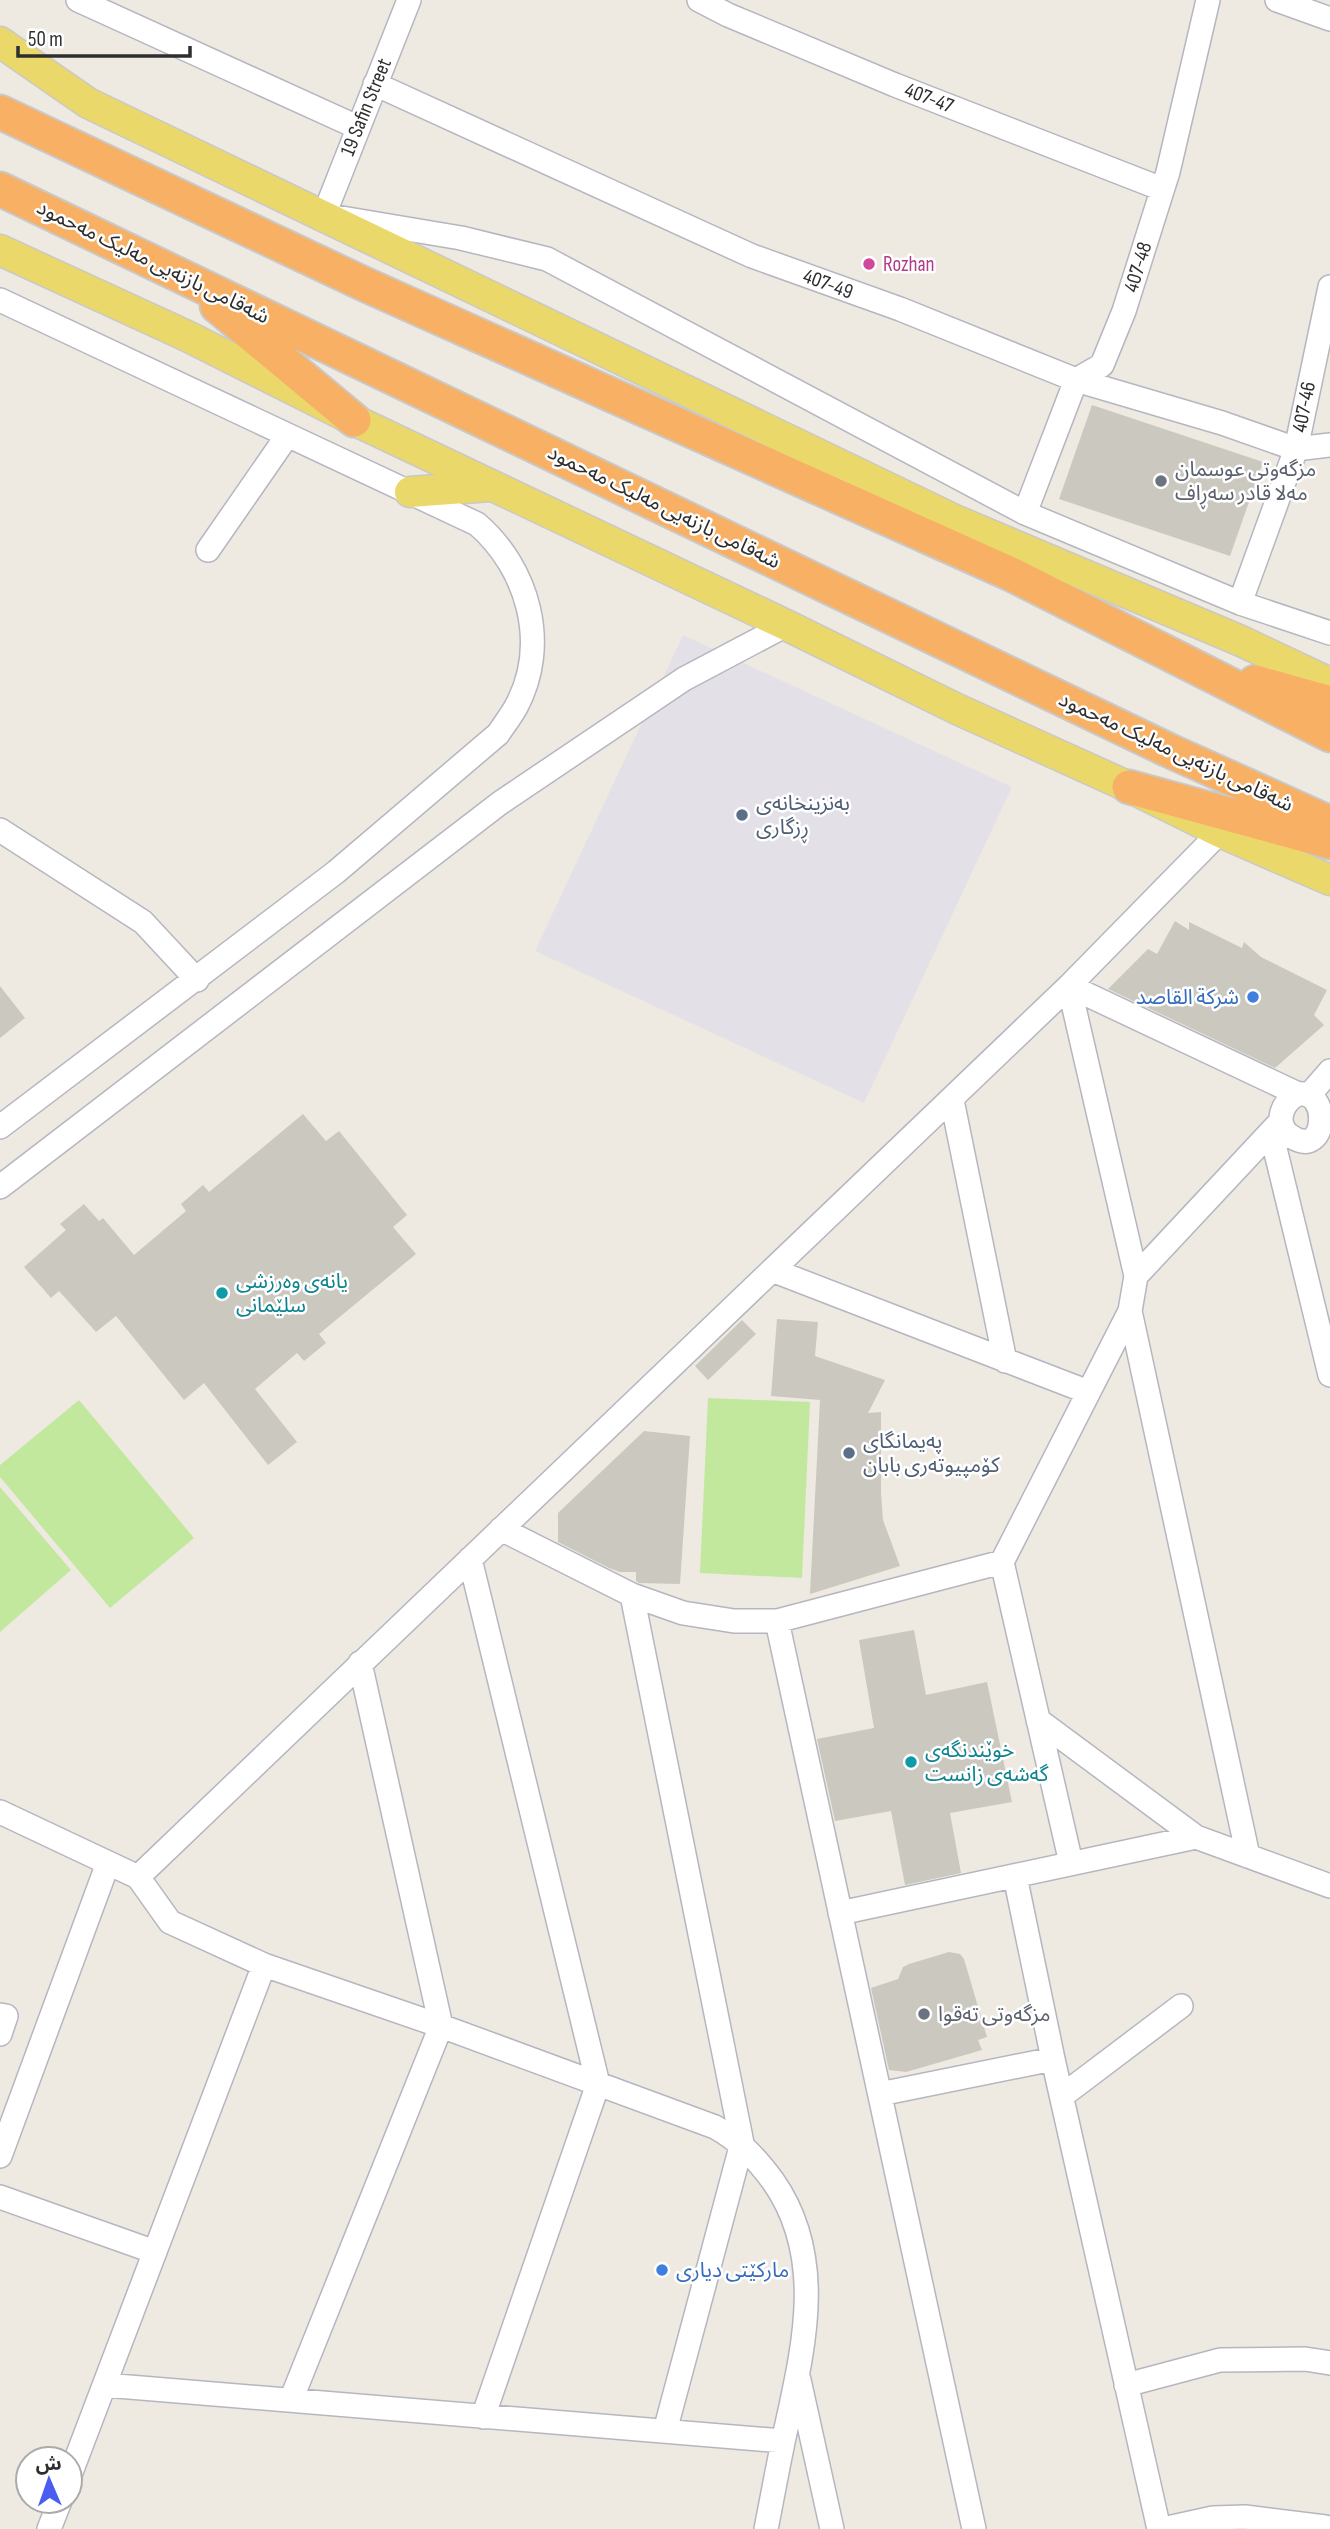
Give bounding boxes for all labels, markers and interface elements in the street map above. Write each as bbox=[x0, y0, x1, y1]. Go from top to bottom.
scale bar bbox=[18, 14, 189, 58]
text: 50 m bbox=[28, 27, 63, 52]
street label: 19 Safin Street bbox=[335, 55, 397, 159]
street label: 407-47 bbox=[901, 77, 957, 119]
street label: شەقامی بازنەیی مەلیک مەحمود bbox=[33, 195, 273, 329]
street label: 407-48 bbox=[1119, 239, 1157, 295]
place label: Rozhan bbox=[883, 252, 935, 277]
marker: Rozhan bbox=[861, 256, 877, 272]
street label: 407-49 bbox=[800, 263, 856, 305]
street label: 407-46 bbox=[1287, 380, 1321, 434]
street label: شەقامی بازنەیی مەلیک مەحمود bbox=[544, 440, 784, 574]
place label: مزگەوتی عوسمان مەلا قادر سەڕاف bbox=[1175, 457, 1316, 510]
marker: مزگەوتی عوسمان مەلا قادر سەڕاف bbox=[1153, 473, 1169, 489]
street label: شەقامی بازنەیی مەلیک مەحمود bbox=[1055, 687, 1297, 817]
place label: بەنزینخانەی ڕزگاری bbox=[756, 791, 850, 844]
marker: بەنزینخانەی ڕزگاری bbox=[734, 807, 750, 823]
place label: شركة القاصد bbox=[1136, 985, 1239, 1010]
marker: شركة القاصد bbox=[1245, 989, 1261, 1005]
place label: یانەی وەرزشی سلێمانی bbox=[236, 1269, 348, 1318]
marker: یانەی وەرزشی سلێمانی bbox=[214, 1285, 230, 1301]
place label: پەیمانگای کۆمپیوتەری بابان bbox=[863, 1429, 1000, 1478]
marker: پەیمانگای کۆمپیوتەری بابان bbox=[841, 1445, 857, 1461]
place label: خوێندنگەی گەشەی زانست bbox=[925, 1738, 1049, 1787]
marker: خوێندنگەی گەشەی زانست bbox=[903, 1754, 919, 1770]
place label: مزگەوتی تەقوا bbox=[938, 2002, 1051, 2027]
marker: مزگەوتی تەقوا bbox=[916, 2006, 932, 2022]
place label: مارکێتی دیاری bbox=[676, 2258, 789, 2283]
marker: مارکێتی دیاری bbox=[654, 2262, 670, 2278]
north arrow bbox=[14, 2445, 84, 2515]
text: ش bbox=[35, 2453, 62, 2476]

